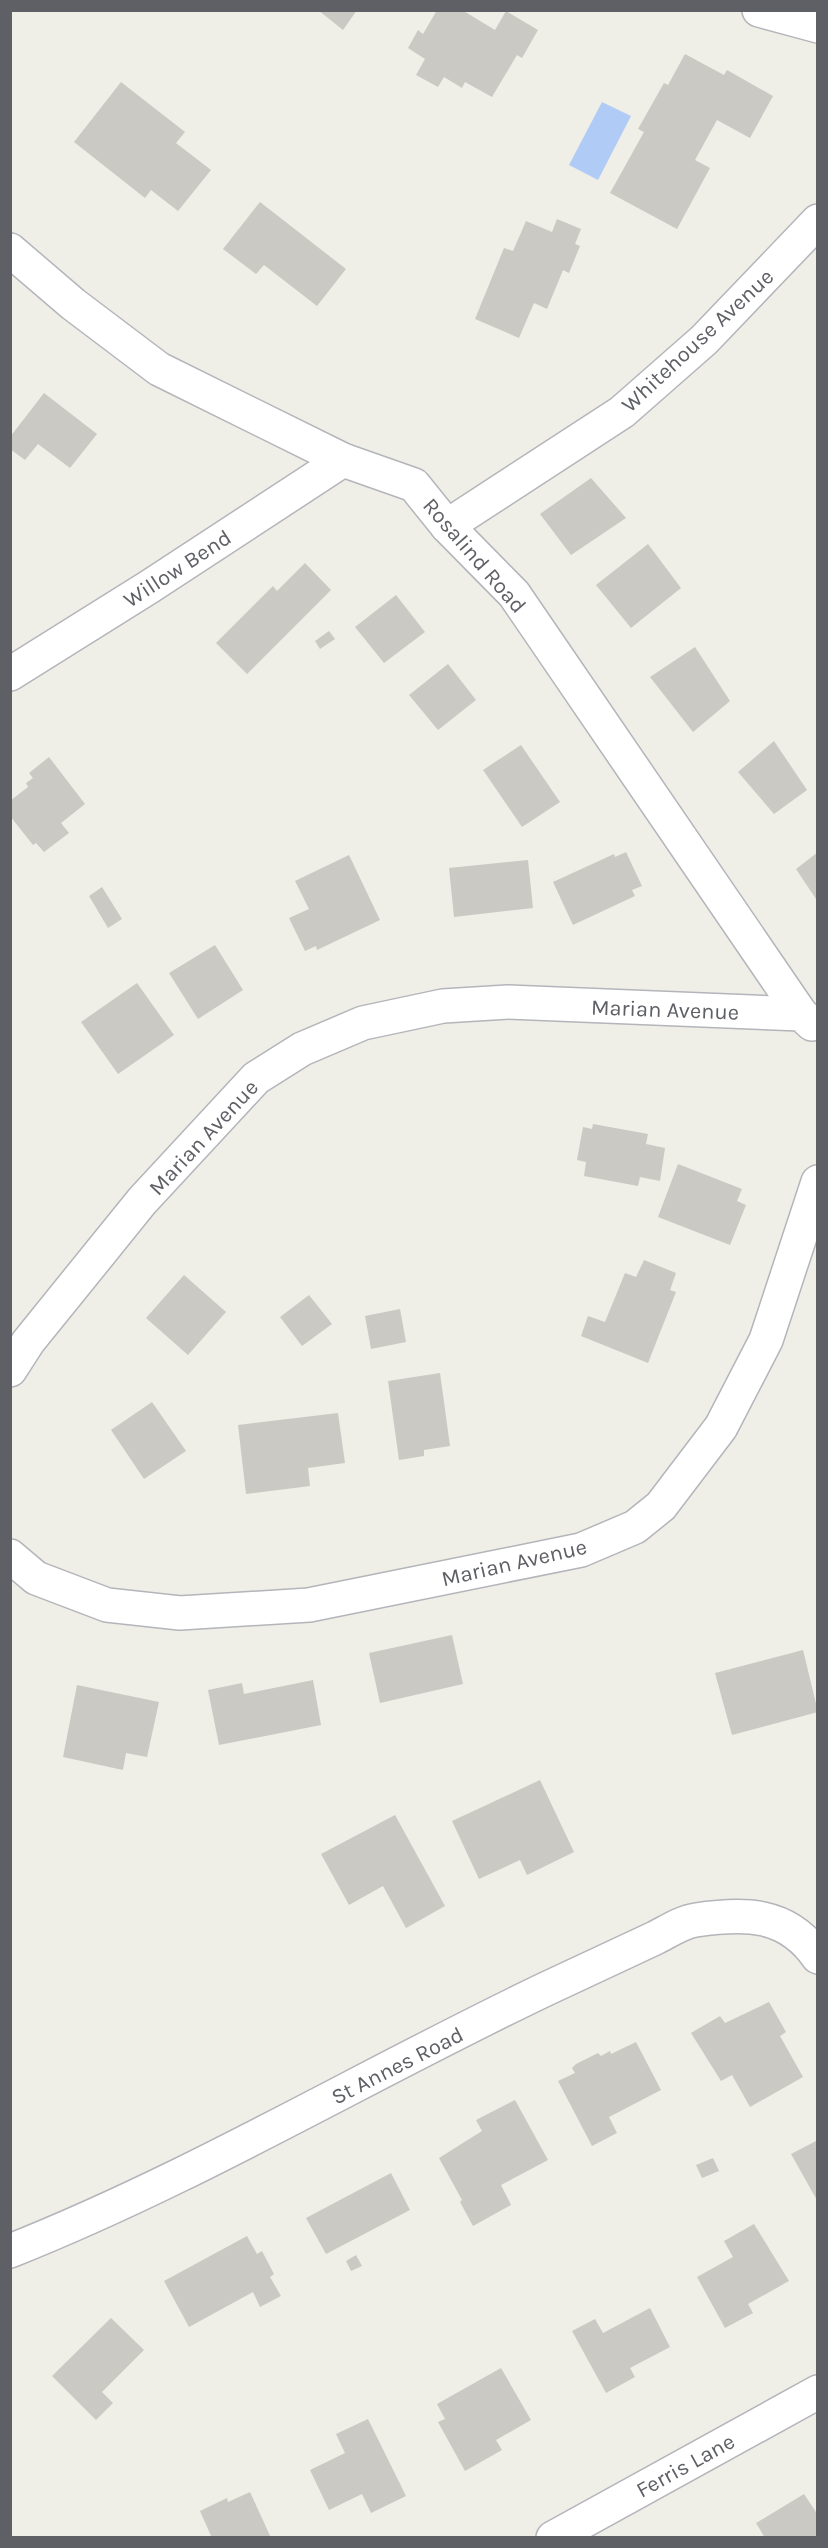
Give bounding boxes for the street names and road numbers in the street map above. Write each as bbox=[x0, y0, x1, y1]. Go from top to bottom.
street label: Whitehouse Avenue bbox=[616, 264, 779, 418]
street label: Rosalind Road bbox=[417, 493, 531, 619]
street label: Willow Bend bbox=[119, 524, 236, 613]
street label: Marian Avenue bbox=[590, 994, 740, 1026]
street label: Marian Avenue bbox=[144, 1075, 264, 1201]
street label: Marian Avenue bbox=[439, 1534, 589, 1592]
street label: St Annes Road bbox=[327, 2021, 468, 2110]
street label: Ferris Lane bbox=[632, 2428, 739, 2504]

